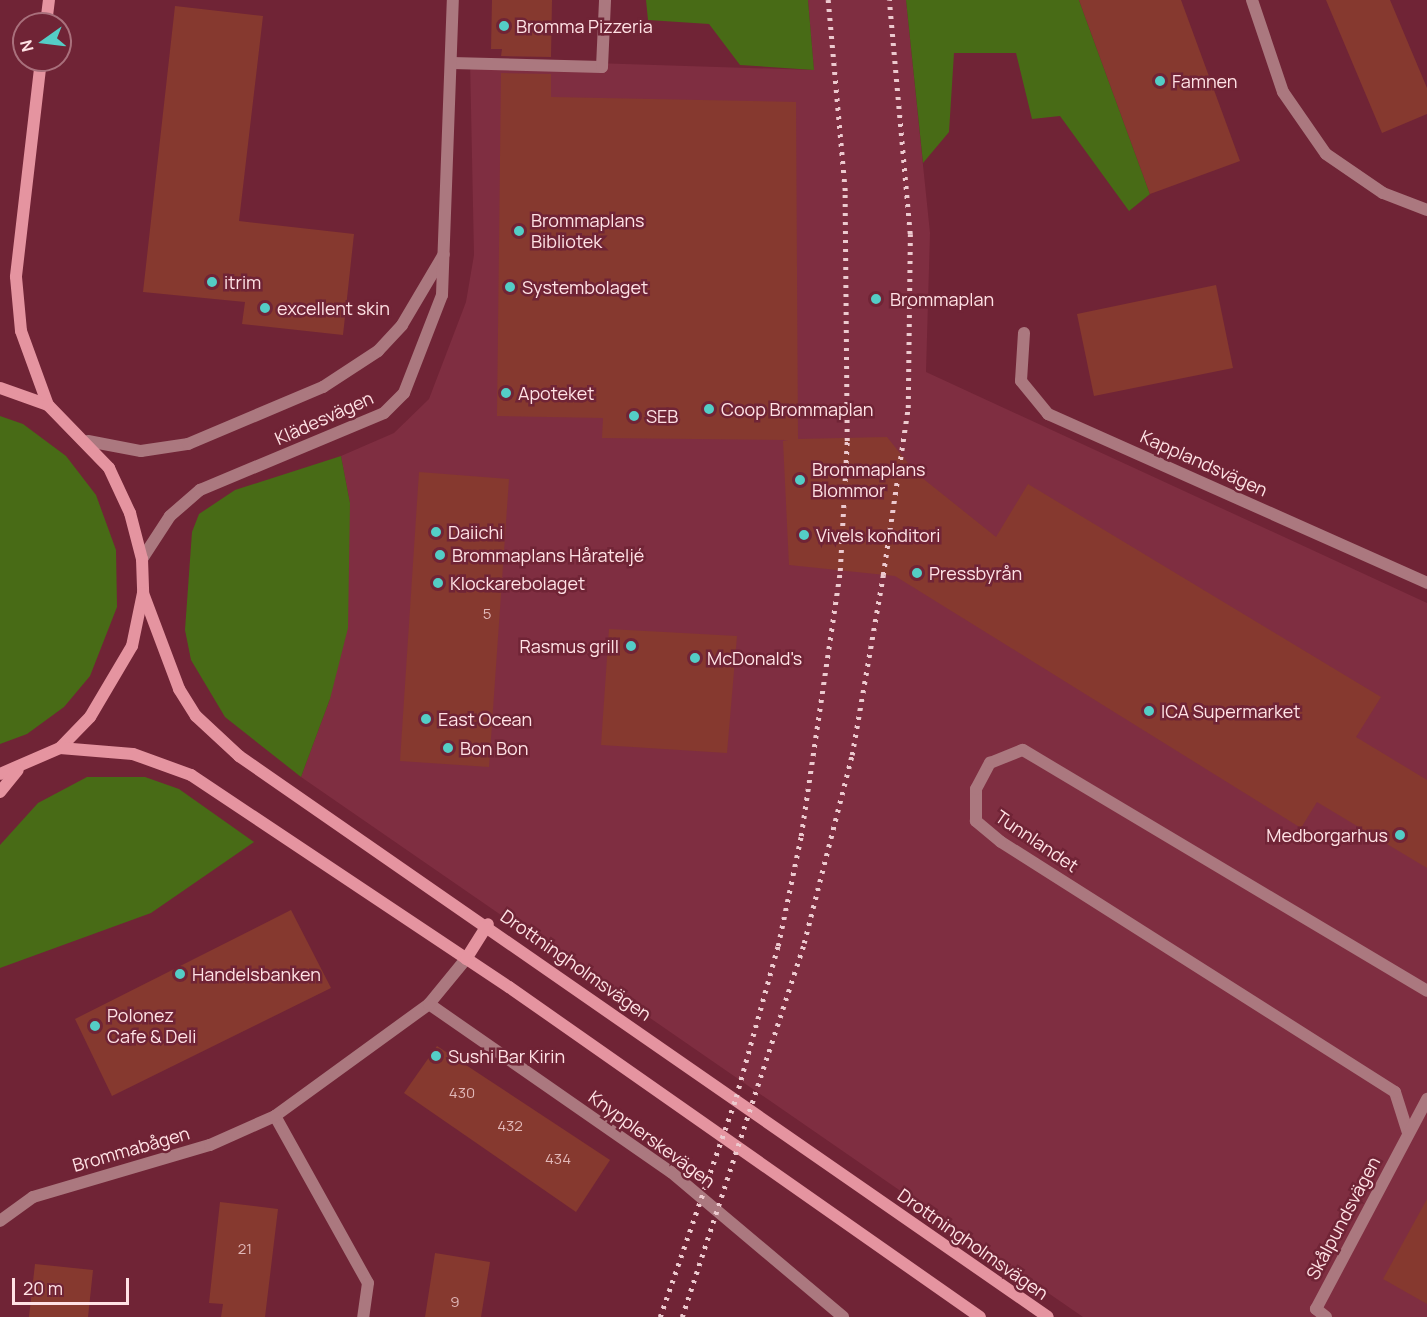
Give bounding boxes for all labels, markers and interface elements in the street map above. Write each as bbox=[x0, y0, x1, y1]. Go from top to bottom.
north arrow bbox=[12, 12, 72, 72]
place label: Bromma Pizzeria bbox=[516, 15, 653, 37]
marker: Bromma Pizzeria bbox=[497, 19, 511, 33]
text: N bbox=[14, 38, 39, 54]
place label: Famnen bbox=[1172, 70, 1238, 92]
marker: Famnen bbox=[1153, 74, 1167, 88]
place label: Brommaplans Bibliotek bbox=[531, 210, 645, 252]
marker: Brommaplans Bibliotek bbox=[512, 224, 526, 238]
place label: itrim bbox=[224, 271, 261, 293]
marker: itrim bbox=[205, 275, 219, 289]
place label: Systembolaget bbox=[522, 276, 648, 298]
marker: Systembolaget bbox=[503, 280, 517, 294]
place label: Brommaplan bbox=[890, 288, 994, 310]
marker: Brommaplan bbox=[867, 290, 885, 308]
place label: excellent skin bbox=[277, 297, 390, 319]
marker: excellent skin bbox=[258, 301, 272, 315]
place label: Apoteket bbox=[518, 382, 595, 404]
marker: Apoteket bbox=[499, 386, 513, 400]
street label: Klädesvägen bbox=[271, 387, 377, 449]
place label: Coop Brommaplan bbox=[721, 398, 873, 420]
marker: Coop Brommaplan bbox=[702, 402, 716, 416]
place label: SEB bbox=[646, 405, 678, 427]
marker: SEB bbox=[627, 409, 641, 423]
street label: Kapplandsvägen bbox=[1137, 425, 1271, 501]
place label: Brommaplans Blommor bbox=[812, 459, 926, 502]
marker: Brommaplans Blommor bbox=[793, 473, 807, 487]
place label: Daiichi bbox=[448, 521, 503, 543]
place label: Vivels konditori bbox=[816, 524, 940, 546]
marker: Daiichi bbox=[429, 525, 443, 539]
marker: Vivels konditori bbox=[797, 528, 811, 542]
place label: Brommaplans Hårateljé bbox=[452, 544, 644, 566]
marker: Brommaplans Hårateljé bbox=[433, 548, 447, 562]
place label: Pressbyrån bbox=[929, 562, 1022, 584]
marker: Pressbyrån bbox=[910, 566, 924, 580]
place label: Klockarebolaget bbox=[450, 572, 585, 594]
marker: Klockarebolaget bbox=[431, 576, 445, 590]
house number: 5 bbox=[483, 605, 491, 623]
place label: Rasmus grill bbox=[519, 635, 619, 657]
marker: Rasmus grill bbox=[624, 639, 638, 653]
place label: McDonald's bbox=[707, 647, 802, 669]
marker: McDonald's bbox=[688, 651, 702, 665]
place label: ICA Supermarket bbox=[1161, 700, 1300, 722]
marker: ICA Supermarket bbox=[1142, 704, 1156, 718]
place label: East Ocean bbox=[438, 708, 532, 730]
marker: East Ocean bbox=[419, 712, 433, 726]
place label: Bon Bon bbox=[460, 737, 528, 759]
marker: Bon Bon bbox=[441, 741, 455, 755]
street label: Tunnlandet bbox=[992, 805, 1082, 877]
place label: Medborgarhus bbox=[1266, 824, 1388, 846]
marker: Medborgarhus bbox=[1393, 828, 1407, 842]
street label: Drottningholmsvägen bbox=[497, 905, 655, 1025]
place label: Handelsbanken bbox=[192, 963, 321, 985]
marker: Handelsbanken bbox=[173, 967, 187, 981]
place label: Polonez Cafe & Deli bbox=[107, 1005, 196, 1048]
marker: Polonez Cafe & Deli bbox=[88, 1019, 102, 1033]
place label: Sushi Bar Kirin bbox=[448, 1045, 565, 1067]
marker: Sushi Bar Kirin bbox=[429, 1049, 443, 1063]
house number: 430 bbox=[449, 1084, 475, 1102]
street label: Knypplerskevägen bbox=[584, 1086, 720, 1192]
house number: 432 bbox=[497, 1117, 523, 1135]
street label: Brommabågen bbox=[70, 1122, 192, 1176]
house number: 434 bbox=[545, 1150, 571, 1168]
street label: Skålpundsvägen bbox=[1302, 1153, 1384, 1283]
street label: Drottningholmsvägen bbox=[894, 1184, 1052, 1304]
house number: 21 bbox=[238, 1240, 252, 1258]
scale bar bbox=[15, 1266, 132, 1304]
text: 20 m bbox=[23, 1276, 63, 1300]
house number: 9 bbox=[450, 1293, 460, 1311]

